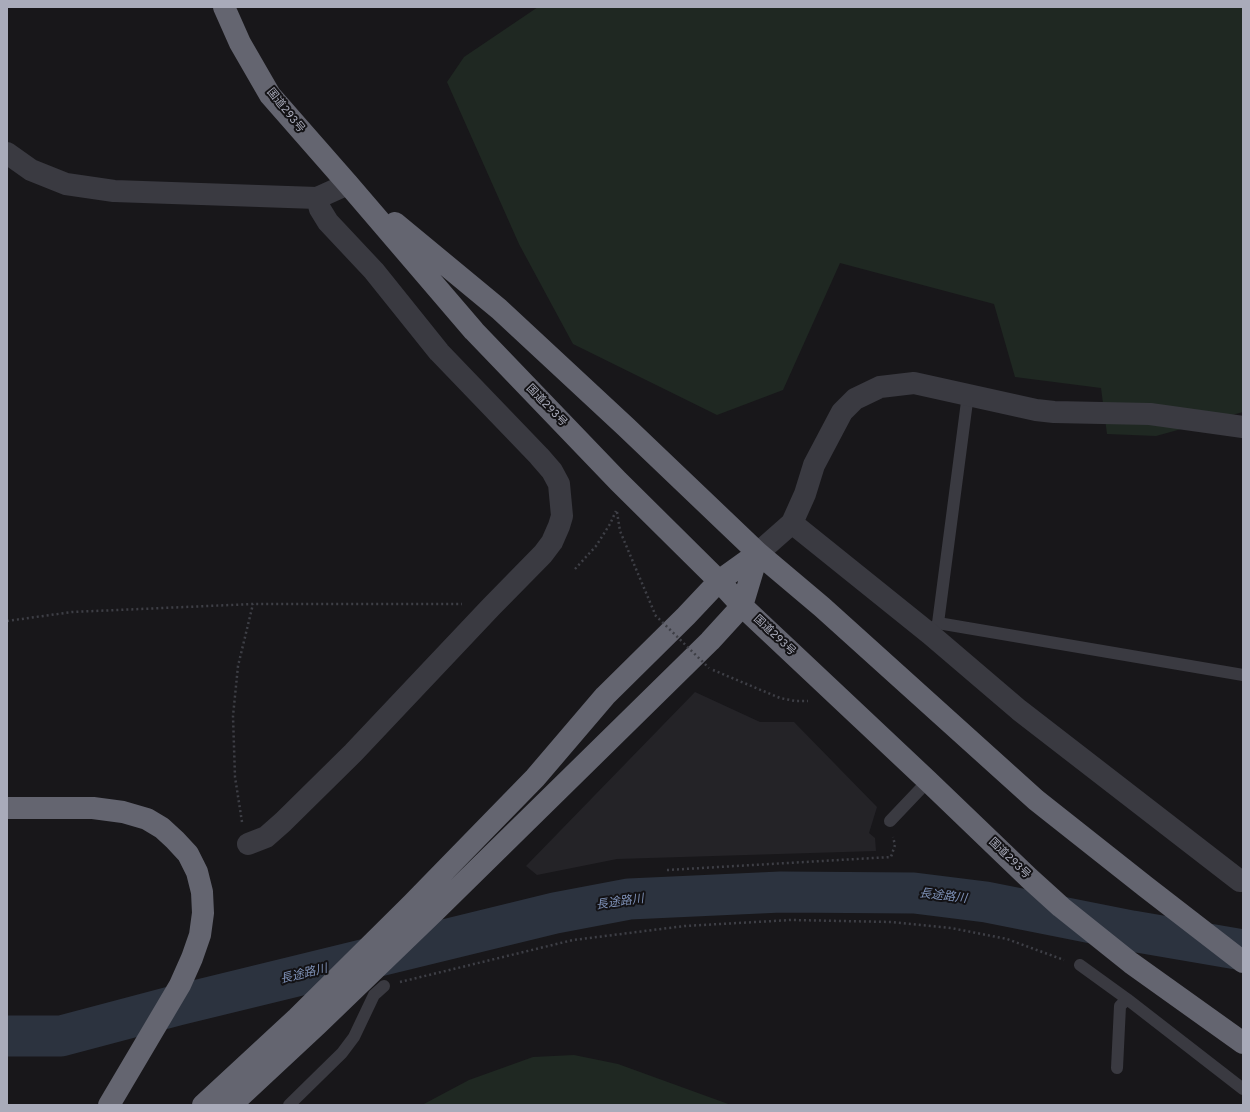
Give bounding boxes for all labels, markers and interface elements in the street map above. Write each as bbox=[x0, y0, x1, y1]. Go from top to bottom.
street label: 国道293号 bbox=[263, 86, 307, 136]
street label: 国道293号 bbox=[523, 382, 569, 430]
street label: 国道293号 bbox=[750, 613, 798, 659]
street label: 国道293号 bbox=[985, 836, 1033, 882]
water label: 長途路川 bbox=[918, 887, 968, 907]
water label: 長途路川 bbox=[595, 893, 645, 913]
water label: 長途路川 bbox=[279, 962, 329, 988]

